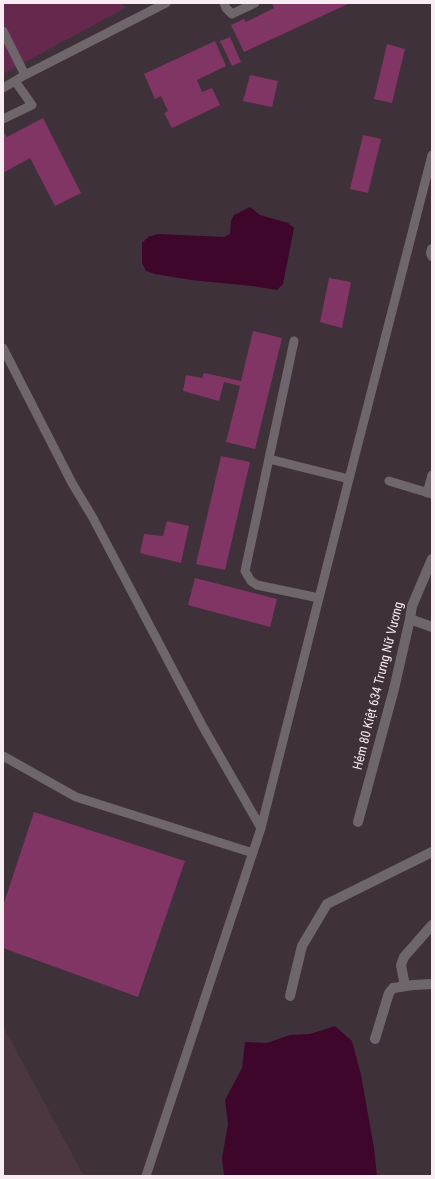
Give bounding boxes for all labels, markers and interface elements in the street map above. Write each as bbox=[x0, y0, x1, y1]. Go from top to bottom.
street label: Hẻm 80 Kiệt 634 Trưng Nữ Vương bbox=[351, 600, 407, 772]

